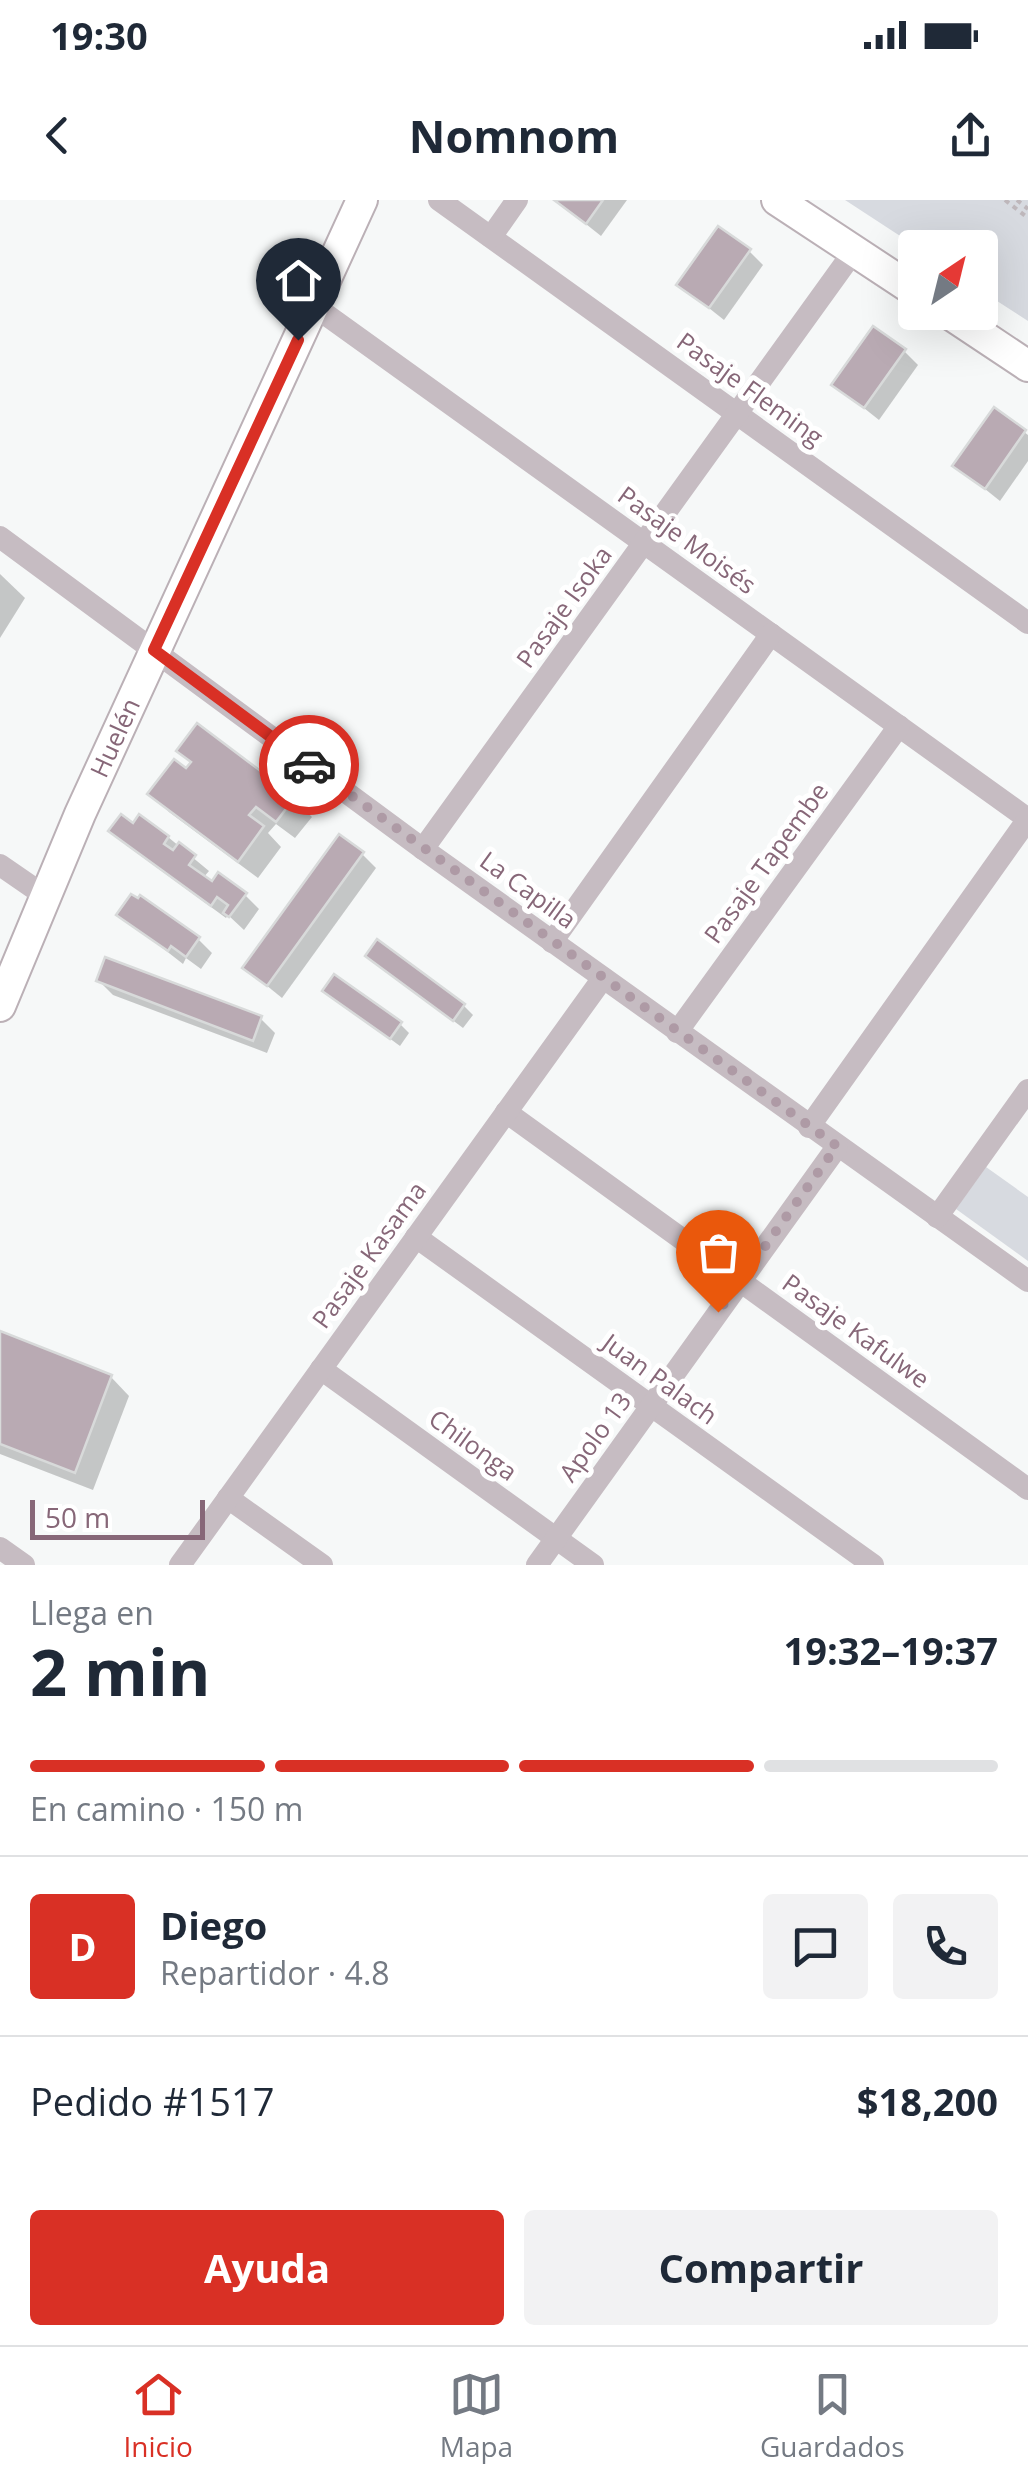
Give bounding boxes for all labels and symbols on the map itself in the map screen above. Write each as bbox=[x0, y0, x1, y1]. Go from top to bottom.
north arrow bbox=[898, 230, 998, 330]
pin bbox=[256, 238, 341, 341]
street label: Pasaje Fleming bbox=[671, 324, 831, 453]
street label: Pasaje Moisés bbox=[612, 477, 764, 601]
street label: Pasaje Isoka bbox=[508, 539, 619, 674]
street label: Huelén bbox=[81, 692, 147, 782]
courier bbox=[259, 715, 359, 815]
street label: Pasaje Tapembe bbox=[695, 775, 835, 950]
street label: La Capilla bbox=[474, 843, 584, 936]
street label: Pasaje Kasama bbox=[303, 1174, 433, 1335]
pin bbox=[676, 1210, 761, 1313]
street label: Pasaje Kafulwe bbox=[776, 1265, 937, 1395]
street label: Juan Palach bbox=[595, 1324, 725, 1431]
street label: Apolo 13 bbox=[550, 1385, 638, 1488]
street label: Chilonga bbox=[423, 1401, 525, 1488]
scale bar bbox=[30, 1495, 205, 1540]

